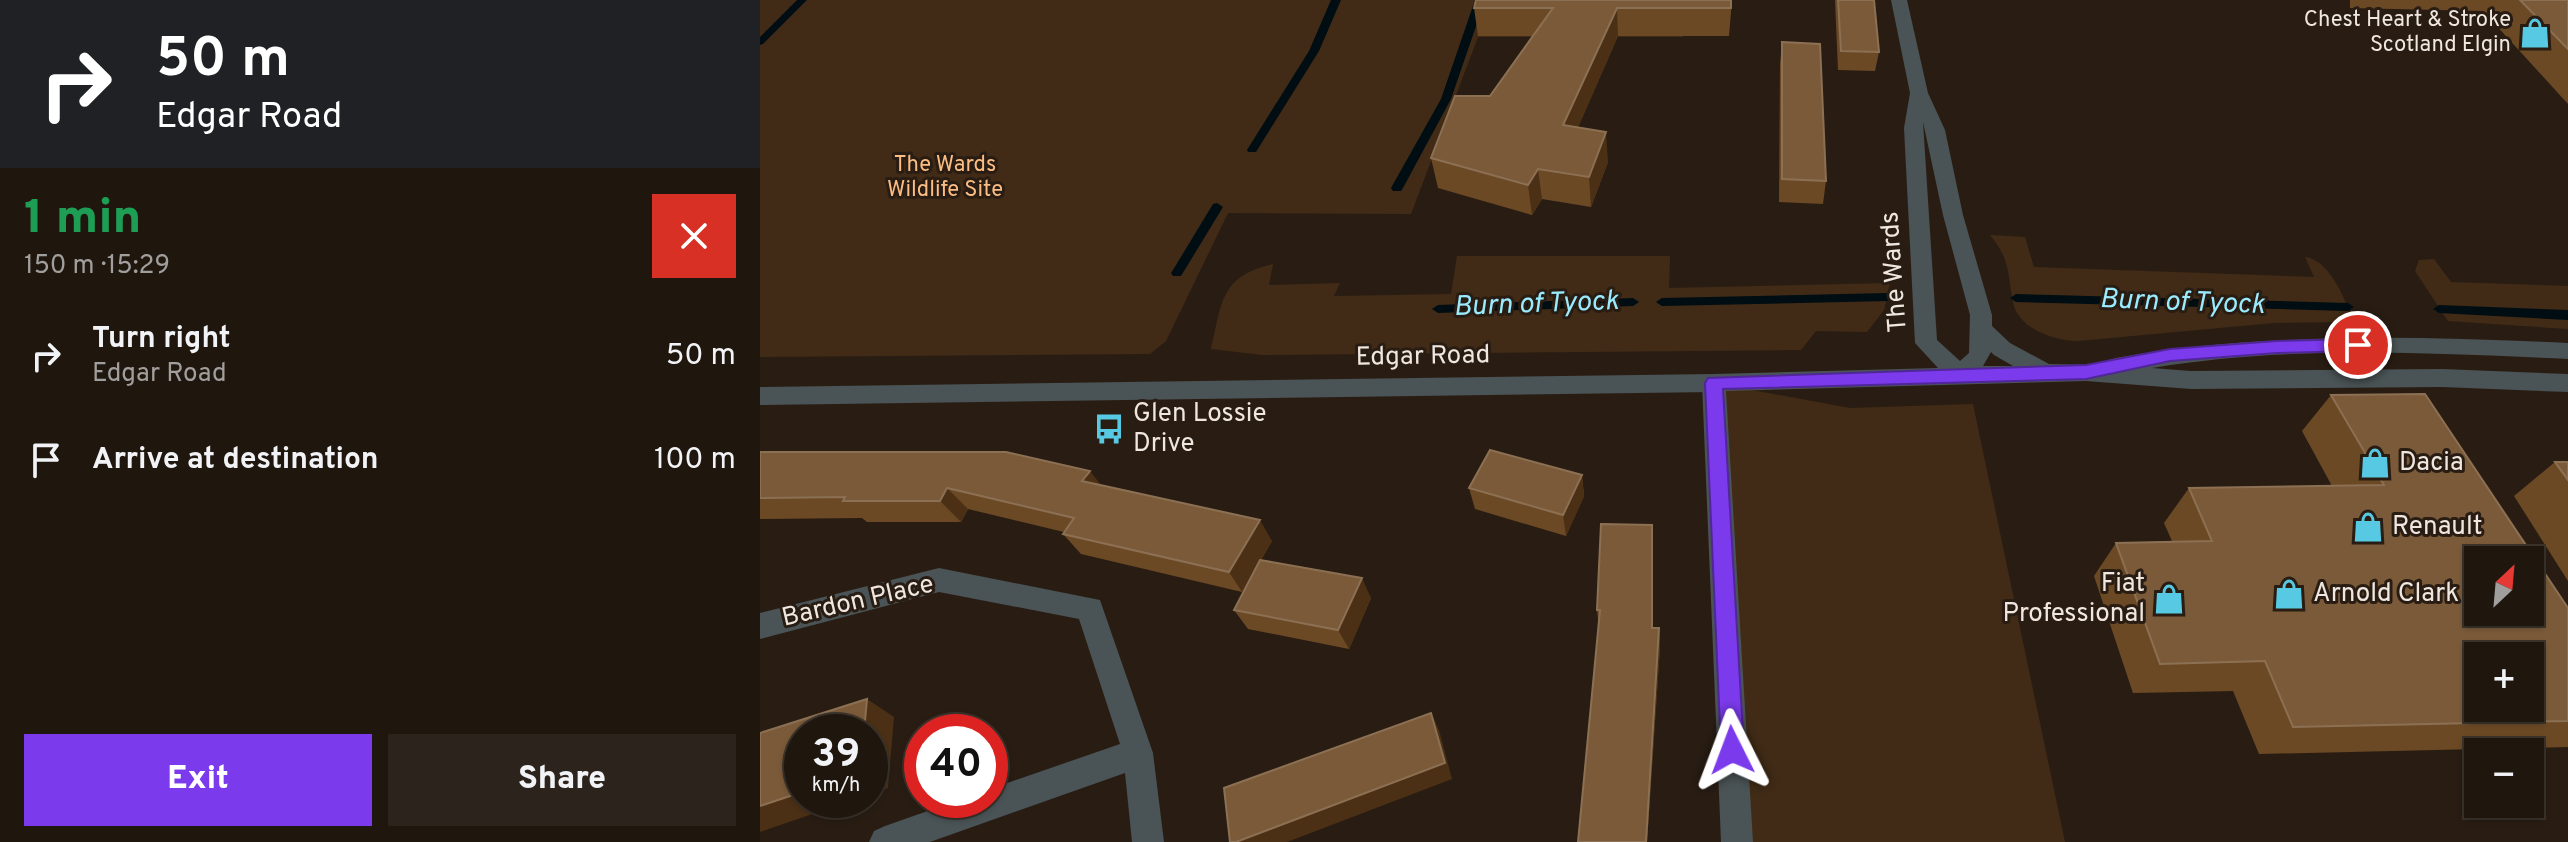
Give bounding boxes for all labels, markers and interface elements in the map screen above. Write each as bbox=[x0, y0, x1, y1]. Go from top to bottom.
place label: Chest Heart & Stroke Scotland Elgin bbox=[2304, 7, 2511, 59]
shop icon: Chest Heart & Stroke Scotland Elgin bbox=[2518, 16, 2552, 50]
text: 50 m bbox=[156, 26, 290, 96]
icon: right bbox=[24, 32, 128, 136]
text: Edgar Road bbox=[156, 95, 342, 141]
park label: The Wards Wildlife Site bbox=[887, 152, 1003, 204]
text: 1 min bbox=[24, 190, 141, 250]
button: close bbox=[652, 194, 736, 278]
street label: The Wards bbox=[1874, 210, 1916, 334]
text: 150 m · 15:29 bbox=[24, 250, 170, 283]
water label: Burn of Tyock bbox=[2099, 282, 2266, 324]
water label: Burn of Tyock bbox=[1453, 284, 1620, 326]
pin bbox=[2324, 311, 2392, 379]
text: Turn right bbox=[92, 321, 230, 358]
icon: arrive bbox=[2336, 323, 2380, 367]
icon: right bbox=[24, 334, 68, 378]
text: 50 m bbox=[666, 338, 736, 375]
street label: Edgar Road bbox=[1355, 339, 1491, 375]
text: Edgar Road bbox=[92, 358, 227, 391]
place label: Glen Lossie Drive bbox=[1133, 398, 1266, 461]
bus stop icon: Glen Lossie Drive bbox=[1092, 412, 1126, 446]
icon: arrive bbox=[24, 438, 68, 482]
text: Arrive at destination bbox=[92, 442, 378, 479]
text: 100 m bbox=[654, 442, 736, 479]
shop icon: Dacia bbox=[2358, 446, 2392, 480]
place label: Dacia bbox=[2399, 447, 2464, 480]
shop icon: Renault bbox=[2351, 510, 2385, 544]
place label: Renault bbox=[2392, 511, 2483, 544]
north arrow bbox=[2464, 546, 2544, 626]
map controls bbox=[2464, 546, 2544, 818]
street label: Bardon Place bbox=[779, 568, 937, 636]
place label: Fiat Professional bbox=[2003, 568, 2145, 631]
shop icon: Arnold Clark bbox=[2272, 577, 2306, 611]
place label: Arnold Clark bbox=[2313, 578, 2459, 611]
shop icon: Fiat Professional bbox=[2152, 582, 2186, 616]
button: + bbox=[2464, 642, 2544, 722]
position arrow bbox=[1690, 708, 1774, 792]
speed limit sign: 40 bbox=[904, 714, 1008, 818]
text: 39 bbox=[812, 731, 860, 781]
button: Exit bbox=[24, 734, 372, 826]
button: Share bbox=[388, 734, 736, 826]
button: − bbox=[2464, 738, 2544, 818]
text: km/h bbox=[812, 773, 860, 799]

